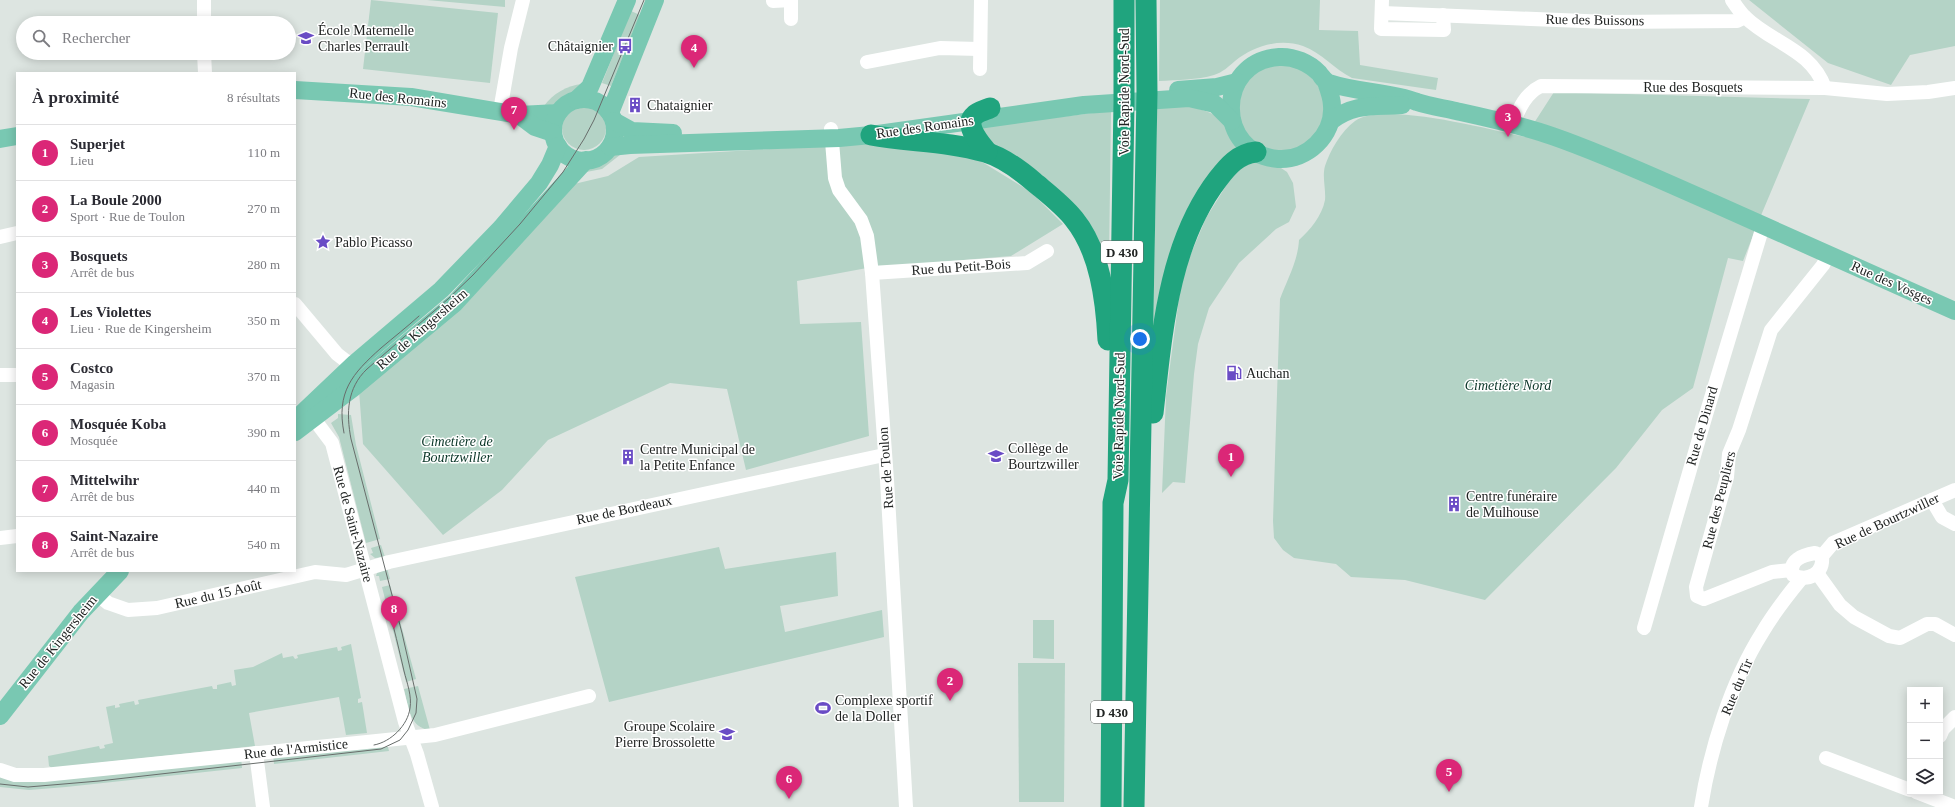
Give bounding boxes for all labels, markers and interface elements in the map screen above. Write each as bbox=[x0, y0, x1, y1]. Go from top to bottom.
street label: Rue des Buissons bbox=[1545, 12, 1645, 28]
search box bbox=[16, 16, 296, 60]
place label: École Maternelle Charles Perrault bbox=[318, 22, 414, 54]
icon: search bbox=[30, 27, 52, 49]
street label: Voie Rapide Nord-Sud bbox=[1117, 28, 1132, 156]
school or university icon: École Maternelle Charles Perrault bbox=[297, 29, 315, 47]
text: Rechercher bbox=[62, 30, 130, 46]
pin: 4 bbox=[681, 35, 707, 68]
bus stop icon: Châtaignier bbox=[616, 37, 634, 55]
place label: Châtaignier bbox=[548, 39, 613, 54]
street label: Rue des Bosquets bbox=[1643, 80, 1743, 95]
street label: Rue des Romains bbox=[348, 85, 448, 111]
text: À proximité bbox=[32, 88, 119, 107]
text: 8 résultats bbox=[227, 90, 280, 105]
building icon: Chataignier bbox=[626, 96, 644, 114]
pin: 7 bbox=[501, 97, 527, 130]
place label: Chataignier bbox=[647, 98, 713, 113]
pin: 3 bbox=[1495, 104, 1521, 137]
street label: Rue des Romains bbox=[875, 113, 975, 141]
text: Superjet bbox=[70, 136, 125, 152]
text: 1 bbox=[42, 145, 48, 160]
text: 110 m bbox=[248, 145, 280, 160]
text: Lieu bbox=[70, 153, 94, 168]
text: La Boule 2000 bbox=[70, 192, 162, 208]
text: 2 bbox=[42, 201, 48, 216]
text: 270 m bbox=[247, 201, 280, 216]
text: Sport · Rue de Toulon bbox=[70, 209, 185, 224]
place icon: Pablo Picasso bbox=[314, 233, 332, 251]
place label: Pablo Picasso bbox=[335, 235, 412, 250]
road number: D 430 bbox=[1101, 241, 1143, 263]
text: Bosquets bbox=[70, 248, 128, 264]
street label: Rue du Petit-Bois bbox=[911, 256, 1011, 278]
text: 3 bbox=[42, 257, 48, 272]
text: 280 m bbox=[247, 257, 280, 272]
street label: Rue des Vosges bbox=[1849, 258, 1935, 308]
text: Arrêt de bus bbox=[70, 265, 134, 280]
street label: Rue de Kingersheim bbox=[374, 286, 470, 372]
text: Les Violettes bbox=[70, 304, 151, 320]
text: 4 bbox=[42, 313, 48, 328]
text: 350 m bbox=[247, 313, 280, 328]
text: Lieu · Rue de Kingersheim bbox=[70, 321, 212, 336]
your location bbox=[1130, 329, 1150, 349]
street label: Voie Rapide Nord-Sud bbox=[1110, 352, 1128, 480]
text: Costco bbox=[70, 360, 113, 376]
fuel station icon: Auchan bbox=[1225, 364, 1243, 382]
place label: Auchan bbox=[1246, 366, 1290, 381]
text: 5 bbox=[42, 369, 48, 384]
text: 370 m bbox=[247, 369, 280, 384]
text: Magasin bbox=[70, 377, 115, 392]
park label: Cimetière Nord bbox=[1465, 378, 1552, 393]
street label: Rue de Dinard bbox=[1684, 385, 1720, 467]
text: Mosquée Koba bbox=[70, 416, 166, 432]
text: 6 bbox=[42, 425, 48, 440]
text: 390 m bbox=[247, 425, 280, 440]
street label: Rue de Toulon bbox=[876, 427, 896, 509]
text: Mosquée bbox=[70, 433, 118, 448]
park label: Cimetière de Bourtzwiller bbox=[421, 434, 493, 465]
place label: Collège de Bourtzwiller bbox=[1008, 441, 1079, 472]
place label: Centre Municipal de la Petite Enfance bbox=[640, 442, 755, 473]
pin: 1 bbox=[1218, 444, 1244, 477]
school or university icon: Collège de Bourtzwiller bbox=[987, 447, 1005, 465]
building icon: Centre Municipal de la Petite Enfance bbox=[619, 448, 637, 466]
street label: Rue des Peupliers bbox=[1700, 450, 1738, 550]
street label: Rue de Saint-Nazaire bbox=[330, 464, 376, 584]
text: Mittelwihr bbox=[70, 472, 139, 488]
text: 7 bbox=[42, 481, 48, 496]
text: 440 m bbox=[247, 481, 280, 496]
text: Arrêt de bus bbox=[70, 489, 134, 504]
place label: Centre funéraire de Mulhouse bbox=[1466, 489, 1557, 520]
street label: Rue de Bourtzwiller bbox=[1832, 490, 1942, 552]
street label: Rue de Bordeaux bbox=[575, 493, 673, 527]
building icon: Centre funéraire de Mulhouse bbox=[1445, 495, 1463, 513]
text: Saint-Nazaire bbox=[70, 528, 158, 544]
text: 8 bbox=[42, 537, 48, 552]
text: 540 m bbox=[247, 537, 280, 552]
text: Arrêt de bus bbox=[70, 545, 134, 560]
street label: Rue du 15 Août bbox=[173, 577, 263, 611]
street label: Rue de Kingersheim bbox=[16, 592, 100, 691]
pin: 8 bbox=[381, 596, 407, 629]
street label: Rue du Tir bbox=[1718, 656, 1756, 718]
pin: 2 bbox=[937, 668, 963, 701]
map controls bbox=[1907, 687, 1943, 795]
button: + bbox=[1907, 687, 1943, 723]
place label: Complexe sportif de la Doller bbox=[835, 693, 933, 724]
sports icon: Complexe sportif de la Doller bbox=[814, 699, 832, 717]
road number: D 430 bbox=[1091, 701, 1133, 723]
place label: Groupe Scolaire Pierre Brossolette bbox=[615, 719, 715, 750]
button: − bbox=[1907, 723, 1943, 759]
school or university icon: Groupe Scolaire Pierre Brossolette bbox=[718, 725, 736, 743]
street label: Rue de l'Armistice bbox=[243, 736, 349, 762]
pin: 5 bbox=[1436, 759, 1462, 792]
button: layers bbox=[1907, 759, 1943, 795]
pin: 6 bbox=[776, 766, 802, 799]

